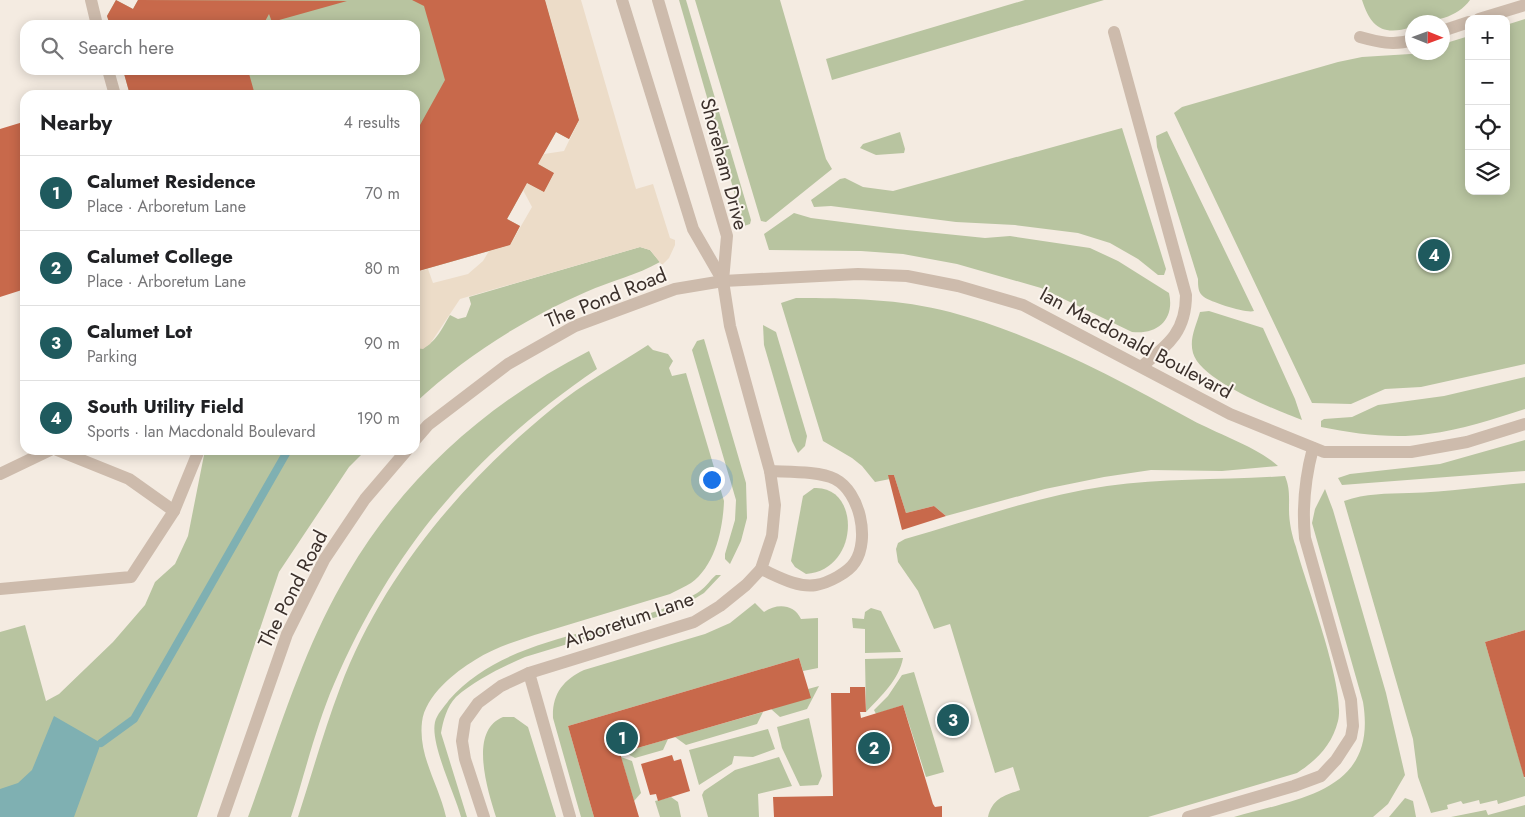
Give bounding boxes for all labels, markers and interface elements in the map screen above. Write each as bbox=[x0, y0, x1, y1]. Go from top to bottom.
north arrow bbox=[1405, 15, 1450, 60]
map controls bbox=[1465, 15, 1510, 195]
button: + bbox=[1465, 15, 1510, 60]
search box bbox=[20, 20, 420, 75]
icon: search bbox=[38, 34, 66, 62]
text: Search here bbox=[78, 34, 174, 61]
button: − bbox=[1465, 60, 1510, 105]
street label: Shoreham Drive bbox=[692, 95, 756, 233]
button: locate bbox=[1465, 105, 1510, 150]
text: Nearby bbox=[40, 108, 112, 138]
text: 4 results bbox=[344, 111, 400, 134]
button: layers bbox=[1465, 150, 1510, 195]
text: Calumet Residence bbox=[87, 168, 256, 195]
text: 1 bbox=[52, 182, 60, 205]
text: 70 m bbox=[365, 182, 400, 205]
text: Place · Arboretum Lane bbox=[87, 195, 246, 218]
pin: 4 bbox=[1418, 236, 1450, 274]
text: Calumet College bbox=[87, 243, 233, 270]
text: 2 bbox=[51, 257, 61, 280]
text: 80 m bbox=[364, 257, 400, 280]
street label: The Pond Road bbox=[541, 261, 671, 335]
text: Place · Arboretum Lane bbox=[87, 270, 246, 293]
street label: Ian Macdonald Boulevard bbox=[1034, 280, 1238, 406]
text: Calumet Lot bbox=[87, 318, 192, 345]
text: 3 bbox=[51, 332, 61, 355]
text: 90 m bbox=[364, 332, 400, 355]
text: Parking bbox=[87, 345, 137, 368]
text: South Utility Field bbox=[87, 393, 244, 420]
text: 4 bbox=[50, 407, 62, 430]
text: 190 m bbox=[357, 407, 400, 430]
text: Sports · Ian Macdonald Boulevard bbox=[87, 420, 316, 443]
your location bbox=[699, 467, 725, 493]
street label: The Pond Road bbox=[251, 525, 335, 653]
street label: Arboretum Lane bbox=[560, 584, 698, 656]
pin: 3 bbox=[937, 701, 969, 739]
pin: 1 bbox=[606, 719, 638, 757]
pin: 2 bbox=[858, 729, 890, 767]

